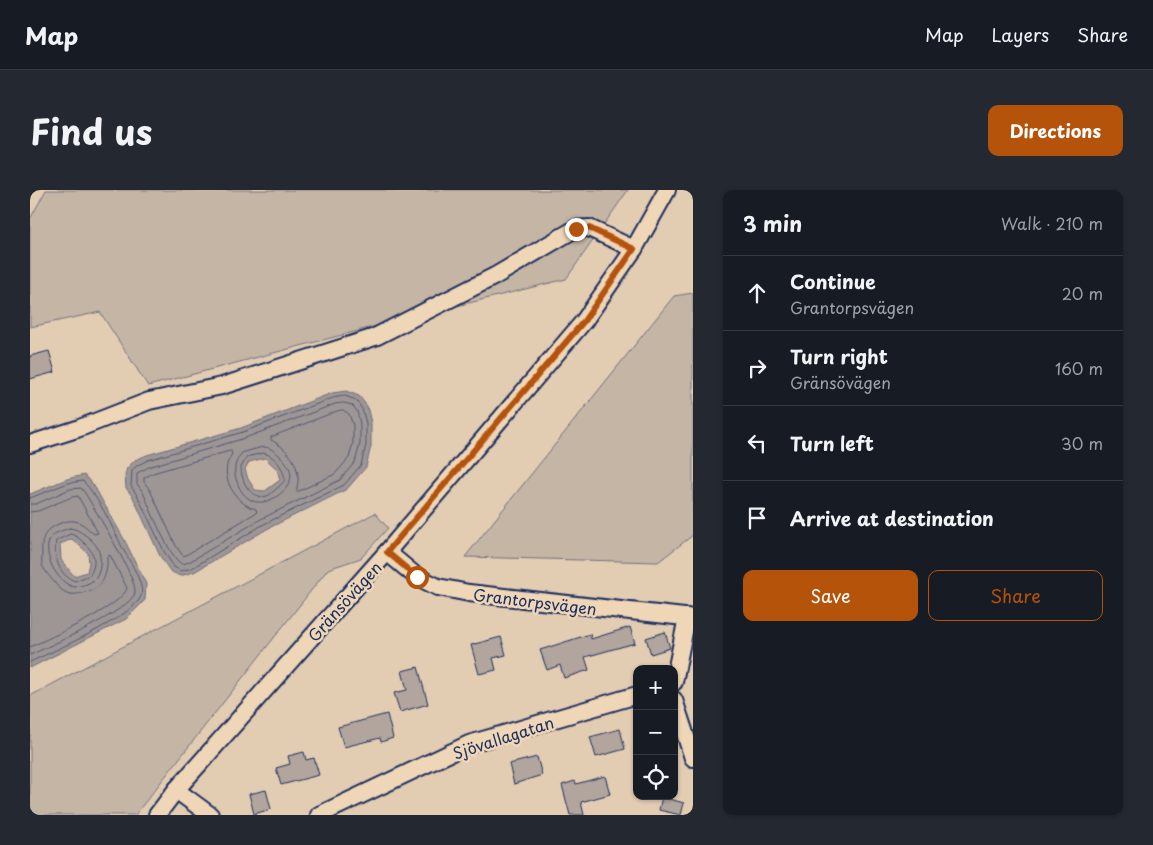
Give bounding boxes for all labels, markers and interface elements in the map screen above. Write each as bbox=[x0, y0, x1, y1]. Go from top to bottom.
text: Map bbox=[25, 17, 78, 53]
text: Map bbox=[925, 21, 964, 48]
text: Layers bbox=[992, 21, 1049, 48]
text: Share bbox=[1077, 21, 1128, 48]
text: Find us bbox=[30, 104, 152, 157]
button: Directions bbox=[988, 105, 1123, 156]
text: 3 min bbox=[743, 207, 802, 239]
text: Walk · 210 m bbox=[1001, 211, 1103, 235]
route end bbox=[565, 218, 588, 241]
text: Continue bbox=[790, 267, 876, 295]
icon: ahead bbox=[743, 279, 771, 307]
text: 20 m bbox=[1062, 281, 1103, 305]
text: Grantorpsvägen bbox=[790, 295, 914, 319]
text: Turn right bbox=[790, 342, 888, 370]
icon: right bbox=[743, 354, 771, 382]
text: 160 m bbox=[1055, 356, 1103, 380]
text: Gränsövägen bbox=[790, 370, 891, 394]
icon: left bbox=[743, 429, 771, 457]
text: Turn left bbox=[790, 429, 874, 457]
text: 30 m bbox=[1061, 431, 1103, 455]
icon: arrive bbox=[743, 504, 771, 532]
text: Arrive at destination bbox=[790, 504, 994, 532]
street label: Gränsövägen bbox=[301, 556, 387, 646]
route start bbox=[406, 566, 429, 589]
button: Save bbox=[743, 570, 918, 621]
button: Share bbox=[928, 570, 1103, 621]
street label: Grantorpsvägen bbox=[472, 582, 598, 620]
map controls bbox=[633, 665, 678, 800]
button: + bbox=[633, 665, 678, 710]
street label: Sjövallagatan bbox=[449, 709, 557, 765]
button: − bbox=[633, 710, 678, 755]
button: locate bbox=[633, 755, 678, 800]

